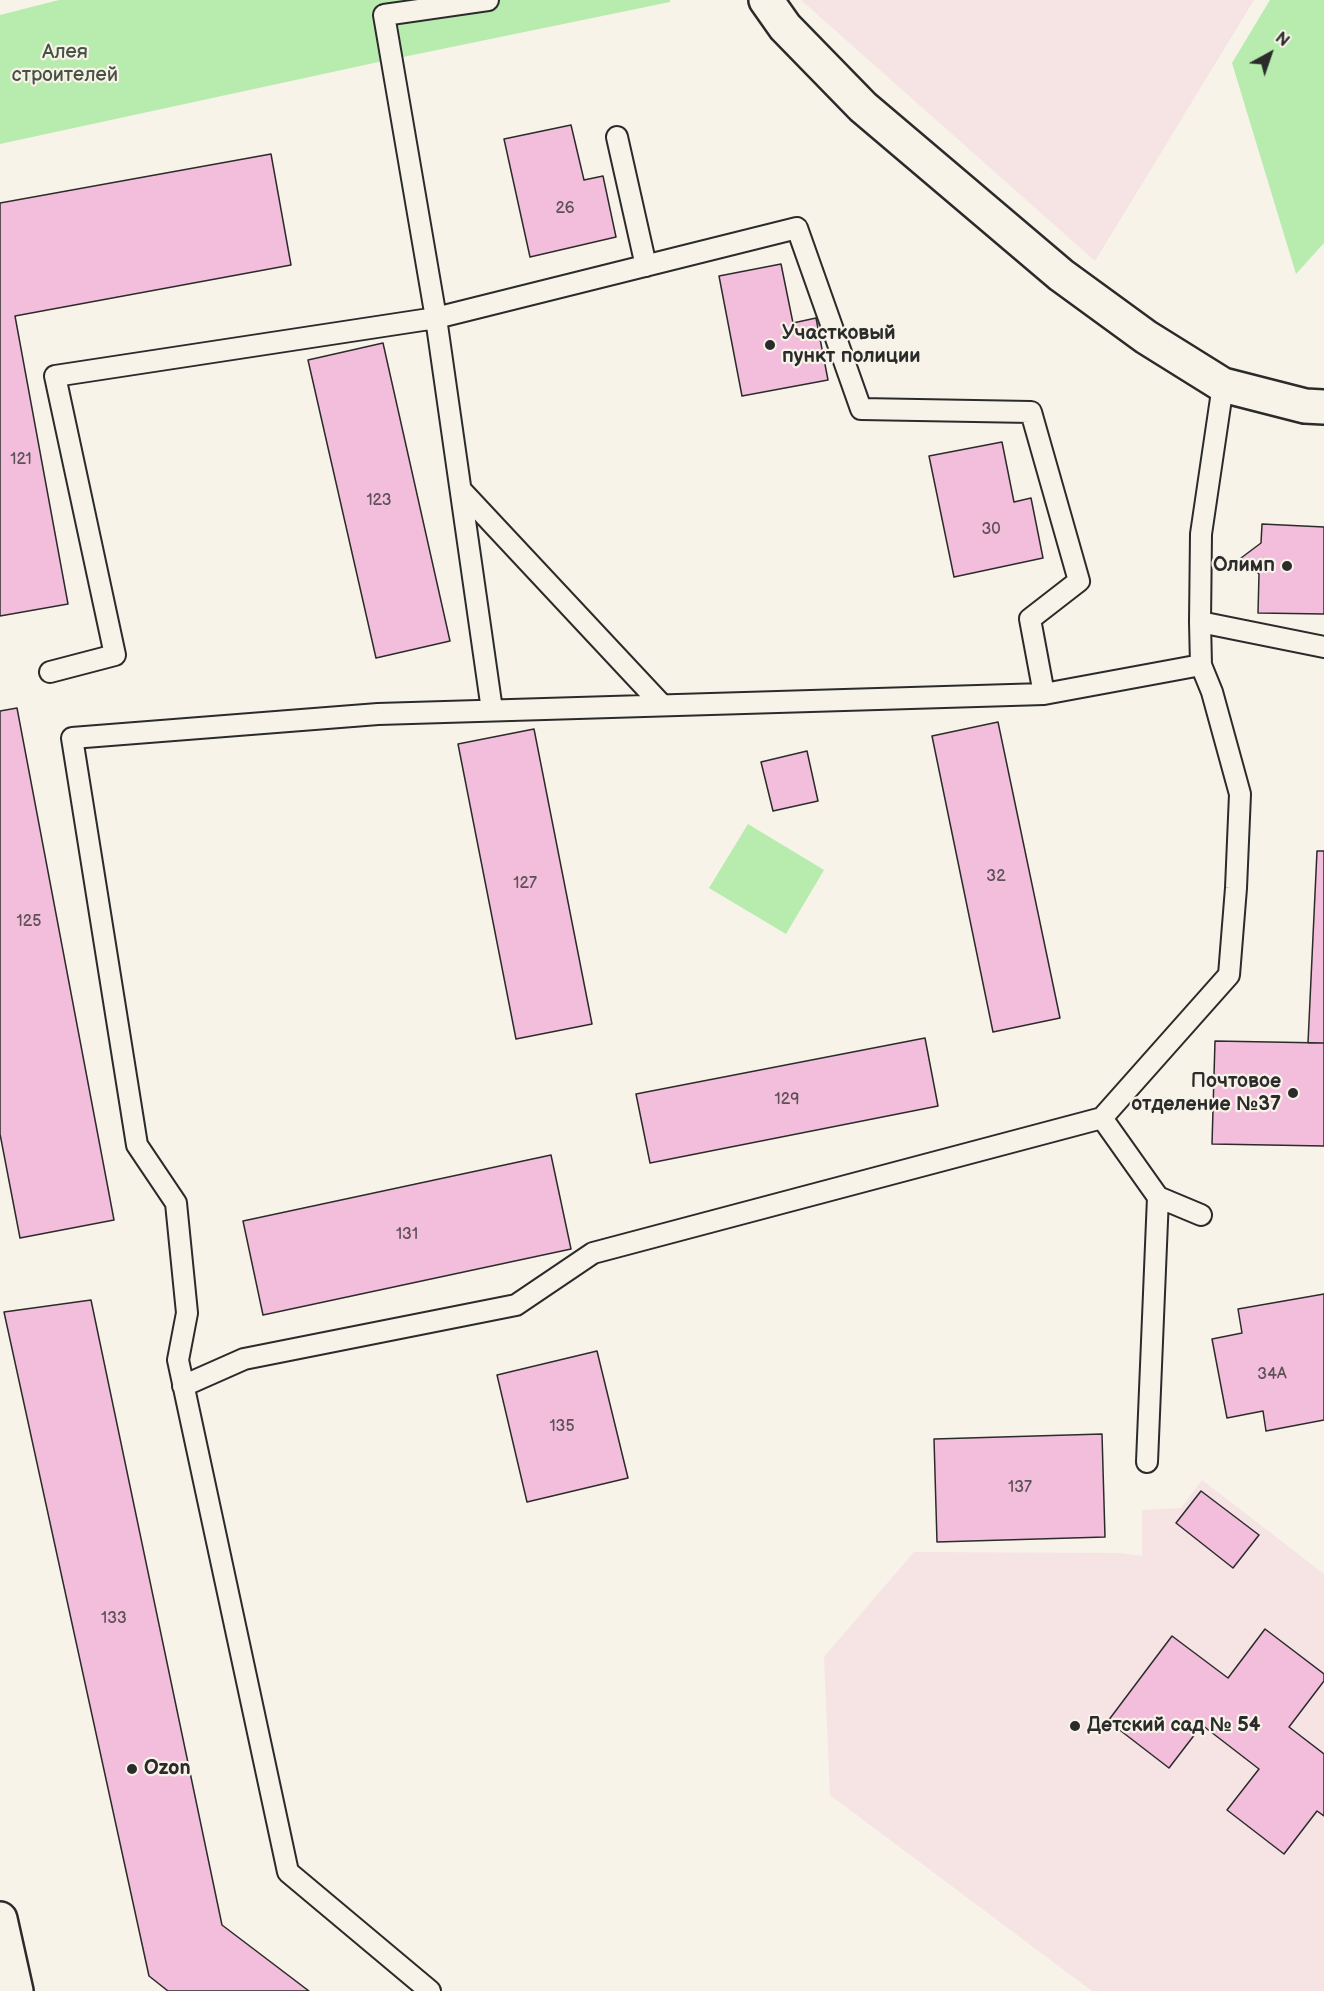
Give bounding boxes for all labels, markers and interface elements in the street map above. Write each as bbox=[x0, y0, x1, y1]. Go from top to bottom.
north arrow bbox=[1240, 24, 1300, 84]
text: N bbox=[1271, 29, 1293, 51]
park label: Алея строителей bbox=[12, 41, 118, 88]
house number: 26 bbox=[555, 199, 575, 219]
place label: Участковый пункт полиции bbox=[782, 322, 920, 369]
marker: Участковый пункт полиции bbox=[763, 338, 777, 352]
house number: 121 bbox=[10, 450, 32, 470]
house number: 123 bbox=[366, 491, 392, 511]
house number: 30 bbox=[981, 520, 1001, 540]
place label: Олимп bbox=[1213, 554, 1275, 578]
marker: Олимп bbox=[1280, 559, 1294, 573]
house number: 32 bbox=[986, 867, 1006, 887]
house number: 127 bbox=[513, 874, 537, 894]
house number: 125 bbox=[17, 912, 41, 932]
place label: Почтовое отделение №37 bbox=[1131, 1070, 1281, 1117]
marker: Почтовое отделение №37 bbox=[1286, 1086, 1300, 1100]
house number: 129 bbox=[775, 1090, 799, 1110]
house number: 131 bbox=[396, 1225, 418, 1245]
house number: 34А bbox=[1257, 1365, 1287, 1385]
house number: 135 bbox=[549, 1417, 575, 1437]
house number: 137 bbox=[1008, 1478, 1032, 1498]
house number: 133 bbox=[101, 1609, 127, 1629]
place label: Детский сад № 54 bbox=[1087, 1714, 1261, 1738]
marker: Детский сад № 54 bbox=[1068, 1719, 1082, 1733]
place label: Ozon bbox=[144, 1757, 191, 1781]
marker: Ozon bbox=[125, 1762, 139, 1776]

